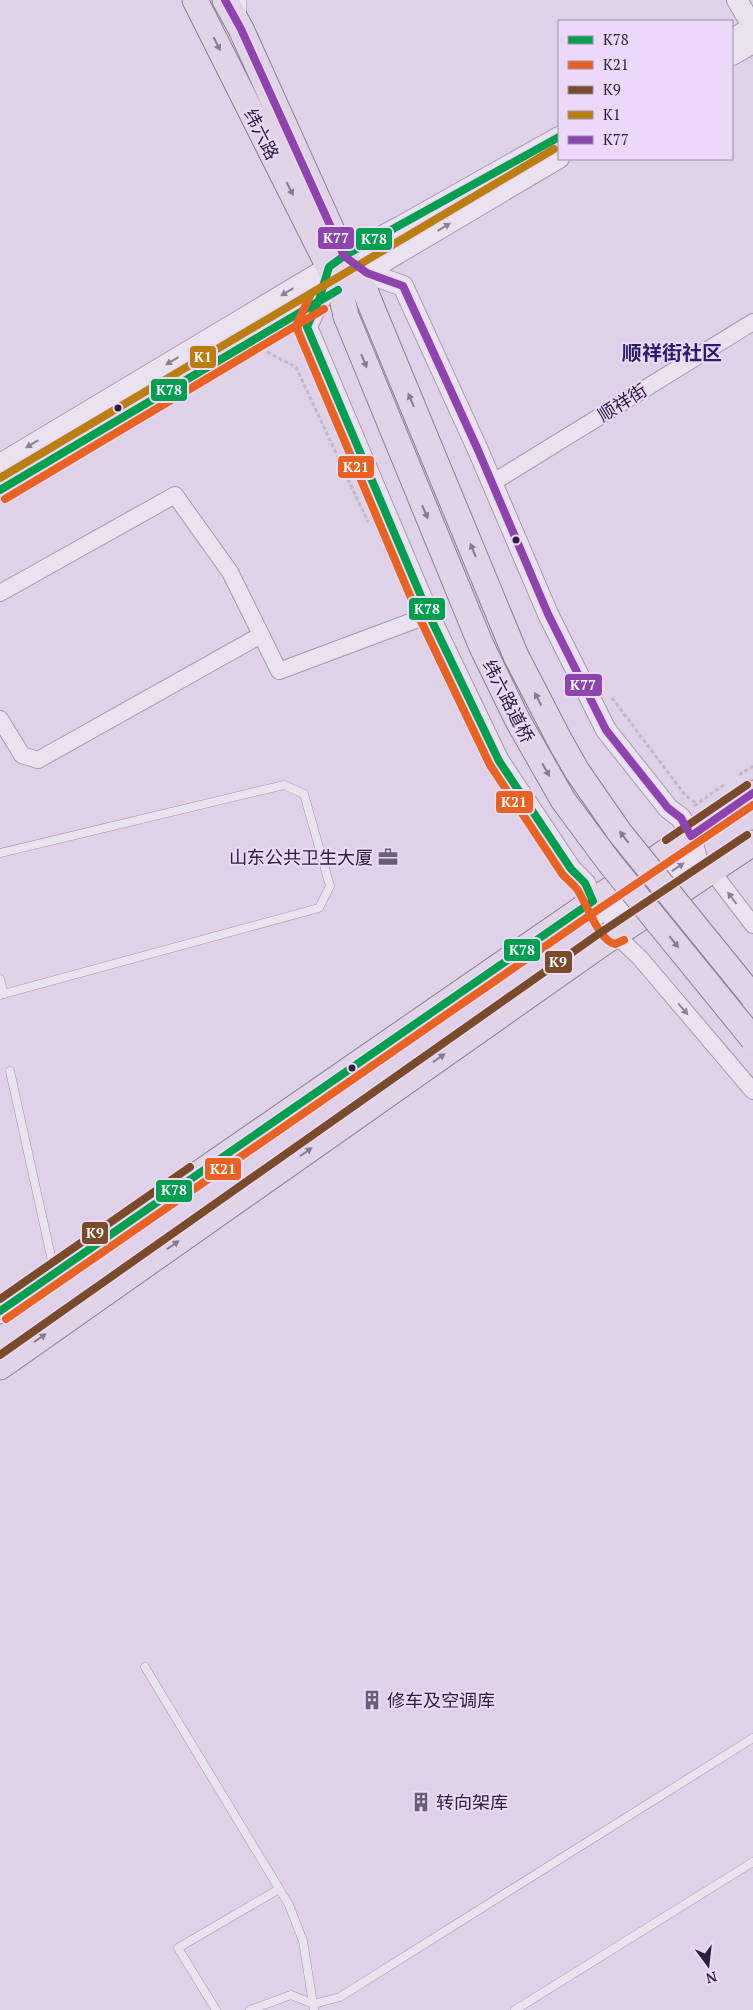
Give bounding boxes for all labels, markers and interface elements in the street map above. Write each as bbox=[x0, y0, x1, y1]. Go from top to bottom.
legend bbox=[558, 20, 733, 160]
text: K78 bbox=[603, 29, 629, 49]
one-way arrow bbox=[213, 36, 221, 51]
text: K21 bbox=[603, 54, 629, 74]
text: K9 bbox=[603, 79, 621, 99]
street label: 纬六路 bbox=[239, 104, 285, 164]
text: K1 bbox=[603, 104, 621, 124]
text: K77 bbox=[603, 129, 629, 149]
one-way arrow bbox=[286, 182, 294, 196]
one-way arrow bbox=[438, 222, 451, 231]
line badge: K77 bbox=[317, 226, 355, 250]
line badge: K78 bbox=[355, 227, 393, 251]
text: K77 bbox=[323, 228, 349, 247]
text: K78 bbox=[361, 229, 387, 248]
one-way arrow bbox=[280, 288, 295, 296]
district label: 顺祥街社区 bbox=[622, 339, 722, 366]
line badge: K1 bbox=[189, 345, 217, 369]
text: K1 bbox=[194, 347, 212, 366]
one-way arrow bbox=[360, 354, 368, 368]
one-way arrow bbox=[165, 357, 178, 366]
line badge: K78 bbox=[150, 378, 188, 402]
street label: 顺祥街 bbox=[593, 378, 651, 426]
text: K78 bbox=[156, 380, 182, 399]
one-way arrow bbox=[407, 393, 415, 407]
unlabelled marker bbox=[113, 403, 123, 413]
one-way arrow bbox=[26, 440, 39, 449]
line badge: K21 bbox=[337, 455, 375, 479]
text: K21 bbox=[343, 457, 369, 476]
one-way arrow bbox=[422, 504, 430, 519]
unlabelled marker bbox=[511, 535, 521, 545]
one-way arrow bbox=[469, 542, 477, 557]
line badge: K78 bbox=[408, 597, 446, 621]
text: K78 bbox=[414, 599, 440, 618]
street label: 纬六路道桥 bbox=[478, 655, 540, 747]
line badge: K77 bbox=[564, 673, 603, 697]
text: K77 bbox=[570, 675, 596, 694]
one-way arrow bbox=[534, 692, 542, 706]
one-way arrow bbox=[541, 763, 550, 776]
line badge: K21 bbox=[495, 790, 534, 814]
text: K21 bbox=[501, 792, 527, 811]
one-way arrow bbox=[618, 831, 629, 844]
place label: 山东公共卫生大厦 bbox=[229, 845, 373, 869]
office icon: 山东公共卫生大厦 bbox=[377, 846, 399, 868]
one-way arrow bbox=[671, 863, 684, 872]
one-way arrow bbox=[727, 891, 737, 905]
one-way arrow bbox=[668, 935, 679, 948]
line badge: K78 bbox=[503, 938, 541, 962]
text: K78 bbox=[509, 940, 535, 959]
line badge: K9 bbox=[544, 950, 573, 974]
text: K9 bbox=[549, 952, 567, 971]
one-way arrow bbox=[677, 1003, 689, 1015]
one-way arrow bbox=[432, 1053, 446, 1063]
unlabelled marker bbox=[347, 1063, 357, 1073]
one-way arrow bbox=[299, 1147, 313, 1157]
line badge: K21 bbox=[204, 1157, 242, 1181]
text: K21 bbox=[210, 1159, 236, 1178]
line badge: K78 bbox=[155, 1179, 193, 1203]
text: K78 bbox=[161, 1180, 187, 1199]
line badge: K9 bbox=[81, 1221, 109, 1245]
text: K9 bbox=[86, 1223, 104, 1242]
one-way arrow bbox=[166, 1240, 180, 1250]
one-way arrow bbox=[33, 1333, 46, 1344]
place label: 修车及空调库 bbox=[387, 1688, 495, 1712]
building icon: 修车及空调库 bbox=[361, 1689, 383, 1711]
place label: 转向架库 bbox=[436, 1790, 508, 1814]
building icon: 转向架库 bbox=[410, 1791, 432, 1813]
north arrow bbox=[683, 1940, 733, 1990]
text: N bbox=[704, 1967, 719, 1989]

